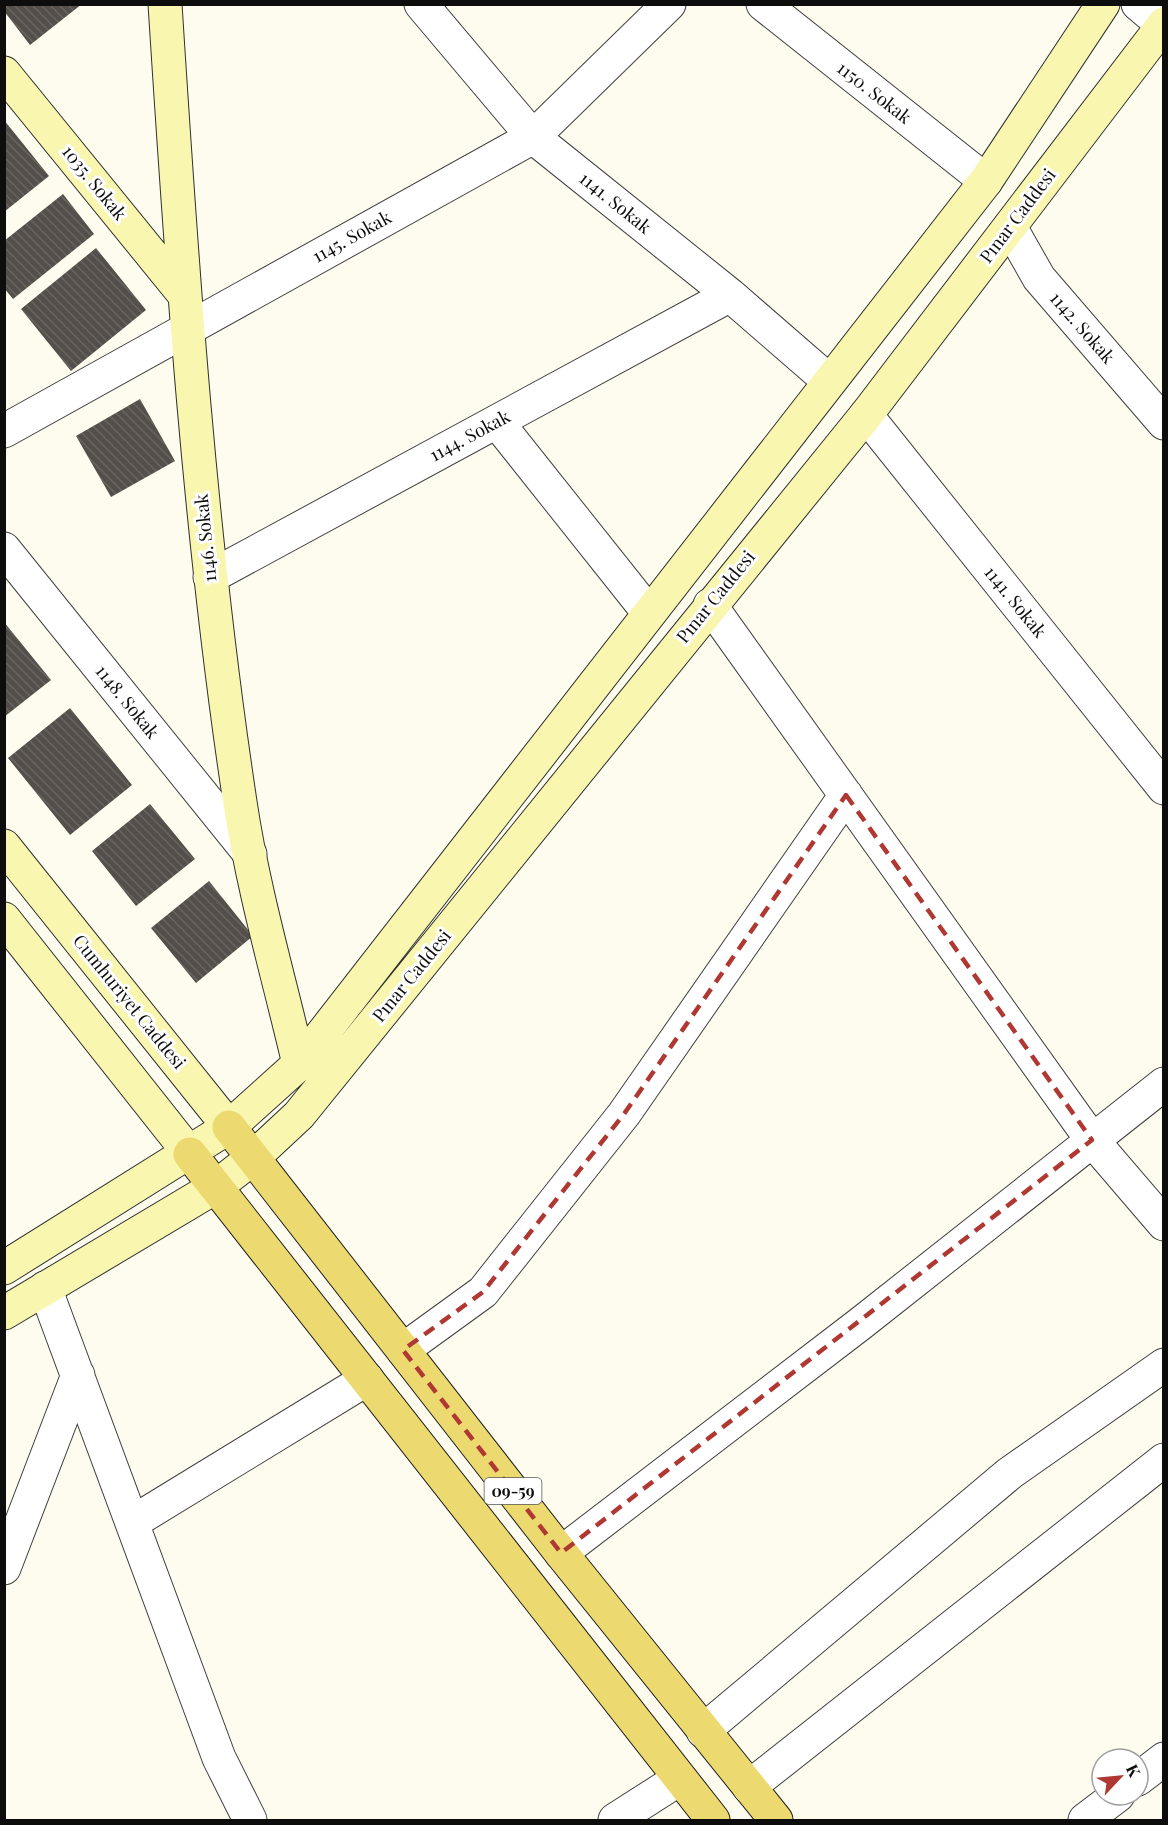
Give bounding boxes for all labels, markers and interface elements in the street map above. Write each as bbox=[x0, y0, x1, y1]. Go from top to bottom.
street label: 1150. Sokak bbox=[832, 56, 917, 129]
street label: 1035. Sokak bbox=[57, 140, 132, 225]
street label: Pınar Caddesi bbox=[974, 163, 1061, 267]
street label: 1141. Sokak bbox=[575, 166, 657, 239]
street label: 1145. Sokak bbox=[308, 205, 395, 268]
street label: 1142. Sokak bbox=[1045, 286, 1121, 368]
street label: 1144. Sokak bbox=[425, 404, 514, 466]
street label: 1146. Sokak bbox=[188, 493, 222, 583]
street label: Pınar Caddesi bbox=[671, 545, 760, 648]
street label: 1141. Sokak bbox=[979, 560, 1052, 642]
street label: 1148. Sokak bbox=[91, 659, 165, 743]
street label: Pınar Caddesi bbox=[367, 924, 456, 1027]
street label: Cumhuriyet Caddesi bbox=[68, 929, 191, 1074]
road number: 09-59 bbox=[484, 1478, 542, 1504]
north arrow bbox=[1090, 1747, 1150, 1807]
text: K bbox=[1122, 1760, 1146, 1780]

